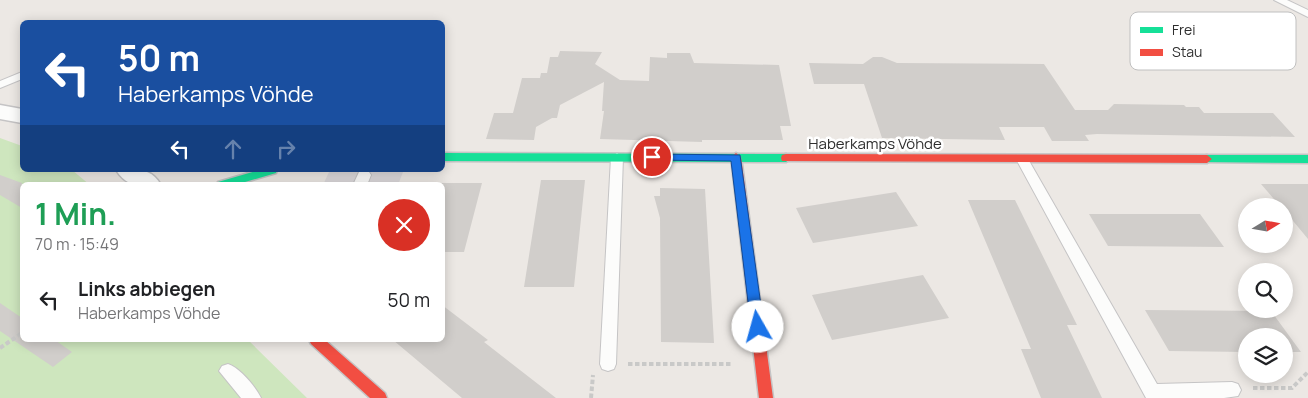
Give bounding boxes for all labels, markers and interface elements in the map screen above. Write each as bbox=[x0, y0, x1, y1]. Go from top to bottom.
legend bbox=[1130, 12, 1296, 70]
text: Frei bbox=[1172, 20, 1195, 39]
text: 50 m bbox=[118, 34, 200, 82]
icon: left bbox=[35, 40, 100, 105]
text: Stau bbox=[1172, 42, 1202, 61]
text: Haberkamps Vöhde bbox=[118, 79, 314, 109]
street label: Haberkamps Vöhde bbox=[808, 133, 942, 154]
icon: left bbox=[166, 135, 194, 163]
icon: ahead bbox=[219, 135, 247, 163]
icon: right bbox=[272, 135, 300, 163]
pin bbox=[631, 136, 673, 178]
icon: arrive bbox=[638, 143, 666, 171]
text: 1 Min. bbox=[35, 193, 116, 234]
north arrow bbox=[1238, 198, 1292, 252]
map controls bbox=[1238, 198, 1293, 383]
button: close bbox=[378, 199, 430, 251]
text: 70 m · 15:49 bbox=[35, 233, 119, 255]
button: search bbox=[1238, 263, 1293, 318]
text: Links abbiegen bbox=[78, 276, 215, 302]
icon: left bbox=[35, 286, 63, 314]
text: 50 m bbox=[388, 287, 430, 313]
position arrow bbox=[731, 300, 783, 352]
text: Haberkamps Vöhde bbox=[78, 302, 220, 324]
button: layers bbox=[1238, 328, 1293, 383]

